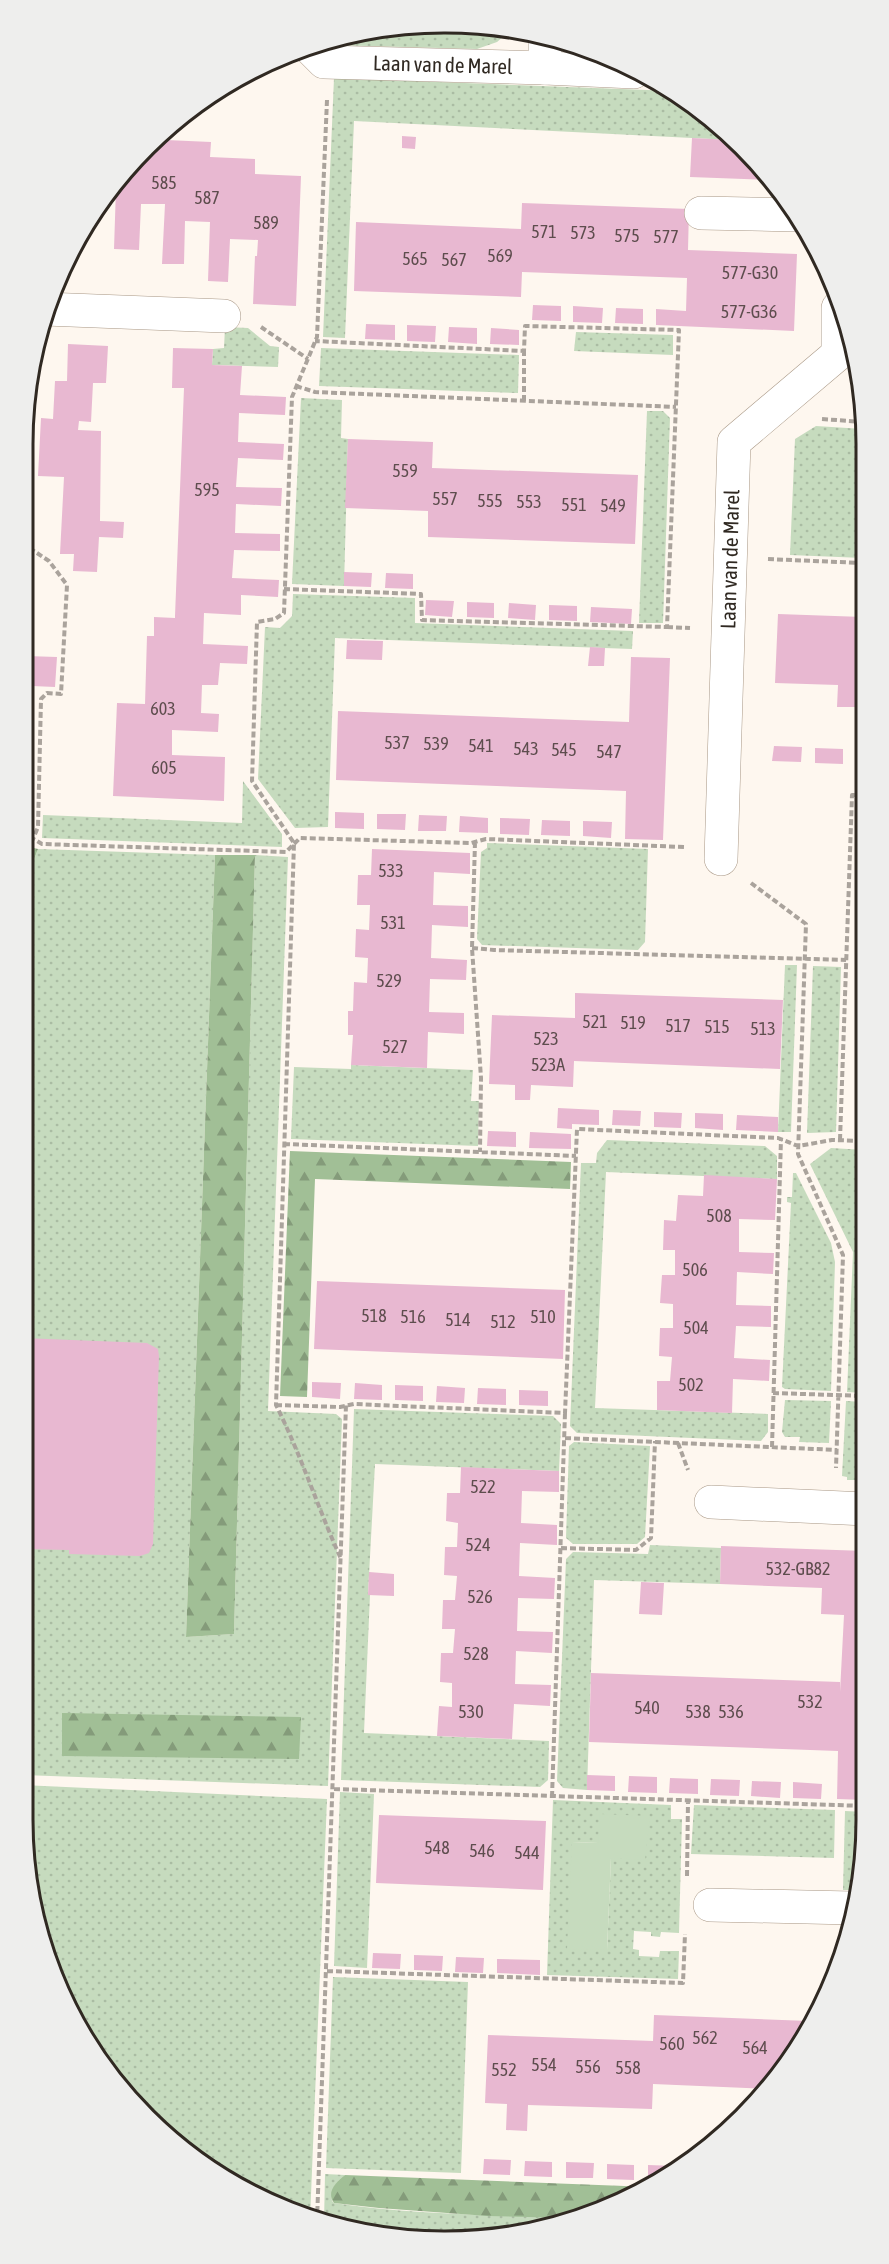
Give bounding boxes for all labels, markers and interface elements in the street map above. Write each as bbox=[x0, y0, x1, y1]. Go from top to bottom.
street label: Laan van de Marel bbox=[373, 50, 513, 78]
house number: 585 bbox=[151, 172, 177, 193]
house number: 587 bbox=[194, 187, 220, 208]
house number: 589 bbox=[253, 212, 279, 233]
house number: 571 bbox=[531, 221, 557, 242]
house number: 573 bbox=[570, 222, 596, 243]
house number: 575 bbox=[614, 225, 640, 246]
house number: 577 bbox=[653, 226, 679, 247]
house number: 569 bbox=[487, 245, 513, 266]
house number: 565 bbox=[402, 248, 428, 269]
house number: 567 bbox=[441, 249, 467, 270]
house number: 577-G30 bbox=[722, 262, 778, 283]
house number: 577-G36 bbox=[721, 301, 777, 322]
house number: 559 bbox=[392, 460, 418, 481]
house number: 595 bbox=[194, 479, 220, 500]
house number: 557 bbox=[432, 488, 458, 509]
street label: Laan van de Marel bbox=[715, 489, 744, 629]
house number: 555 bbox=[477, 490, 503, 511]
house number: 553 bbox=[516, 491, 542, 512]
house number: 551 bbox=[561, 494, 587, 515]
house number: 549 bbox=[600, 495, 626, 516]
house number: 603 bbox=[150, 698, 176, 719]
house number: 537 bbox=[384, 732, 410, 753]
house number: 539 bbox=[423, 733, 449, 754]
house number: 541 bbox=[468, 735, 494, 756]
house number: 543 bbox=[513, 738, 539, 759]
house number: 545 bbox=[551, 739, 577, 760]
house number: 547 bbox=[596, 741, 622, 762]
house number: 605 bbox=[151, 757, 177, 778]
house number: 533 bbox=[378, 860, 404, 881]
house number: 531 bbox=[380, 912, 406, 933]
house number: 529 bbox=[376, 970, 402, 991]
house number: 521 bbox=[582, 1011, 608, 1032]
house number: 519 bbox=[620, 1012, 646, 1033]
house number: 517 bbox=[665, 1015, 691, 1036]
house number: 515 bbox=[704, 1016, 730, 1037]
house number: 513 bbox=[750, 1018, 776, 1039]
house number: 523 bbox=[533, 1028, 559, 1049]
house number: 527 bbox=[382, 1036, 408, 1057]
house number: 523A bbox=[531, 1054, 565, 1075]
house number: 508 bbox=[706, 1205, 732, 1226]
house number: 506 bbox=[682, 1259, 708, 1280]
house number: 518 bbox=[361, 1305, 387, 1326]
house number: 516 bbox=[400, 1306, 426, 1327]
house number: 510 bbox=[530, 1306, 556, 1327]
house number: 514 bbox=[445, 1309, 471, 1330]
house number: 512 bbox=[490, 1311, 516, 1332]
house number: 504 bbox=[683, 1317, 709, 1338]
house number: 502 bbox=[678, 1374, 704, 1395]
house number: 522 bbox=[470, 1476, 496, 1497]
house number: 524 bbox=[465, 1534, 491, 1555]
house number: 532-GB82 bbox=[766, 1558, 830, 1579]
house number: 526 bbox=[467, 1586, 493, 1607]
house number: 528 bbox=[463, 1643, 489, 1664]
house number: 532 bbox=[797, 1691, 823, 1712]
house number: 540 bbox=[634, 1697, 660, 1718]
house number: 530 bbox=[458, 1701, 484, 1722]
house number: 538 bbox=[685, 1701, 711, 1722]
house number: 536 bbox=[718, 1701, 744, 1722]
house number: 548 bbox=[424, 1837, 450, 1858]
house number: 546 bbox=[469, 1840, 495, 1861]
house number: 544 bbox=[514, 1842, 540, 1863]
house number: 562 bbox=[692, 2027, 718, 2048]
house number: 560 bbox=[659, 2033, 685, 2054]
house number: 564 bbox=[742, 2037, 768, 2058]
house number: 554 bbox=[531, 2054, 557, 2075]
house number: 556 bbox=[575, 2056, 601, 2077]
house number: 558 bbox=[615, 2057, 641, 2078]
house number: 552 bbox=[491, 2059, 517, 2080]

